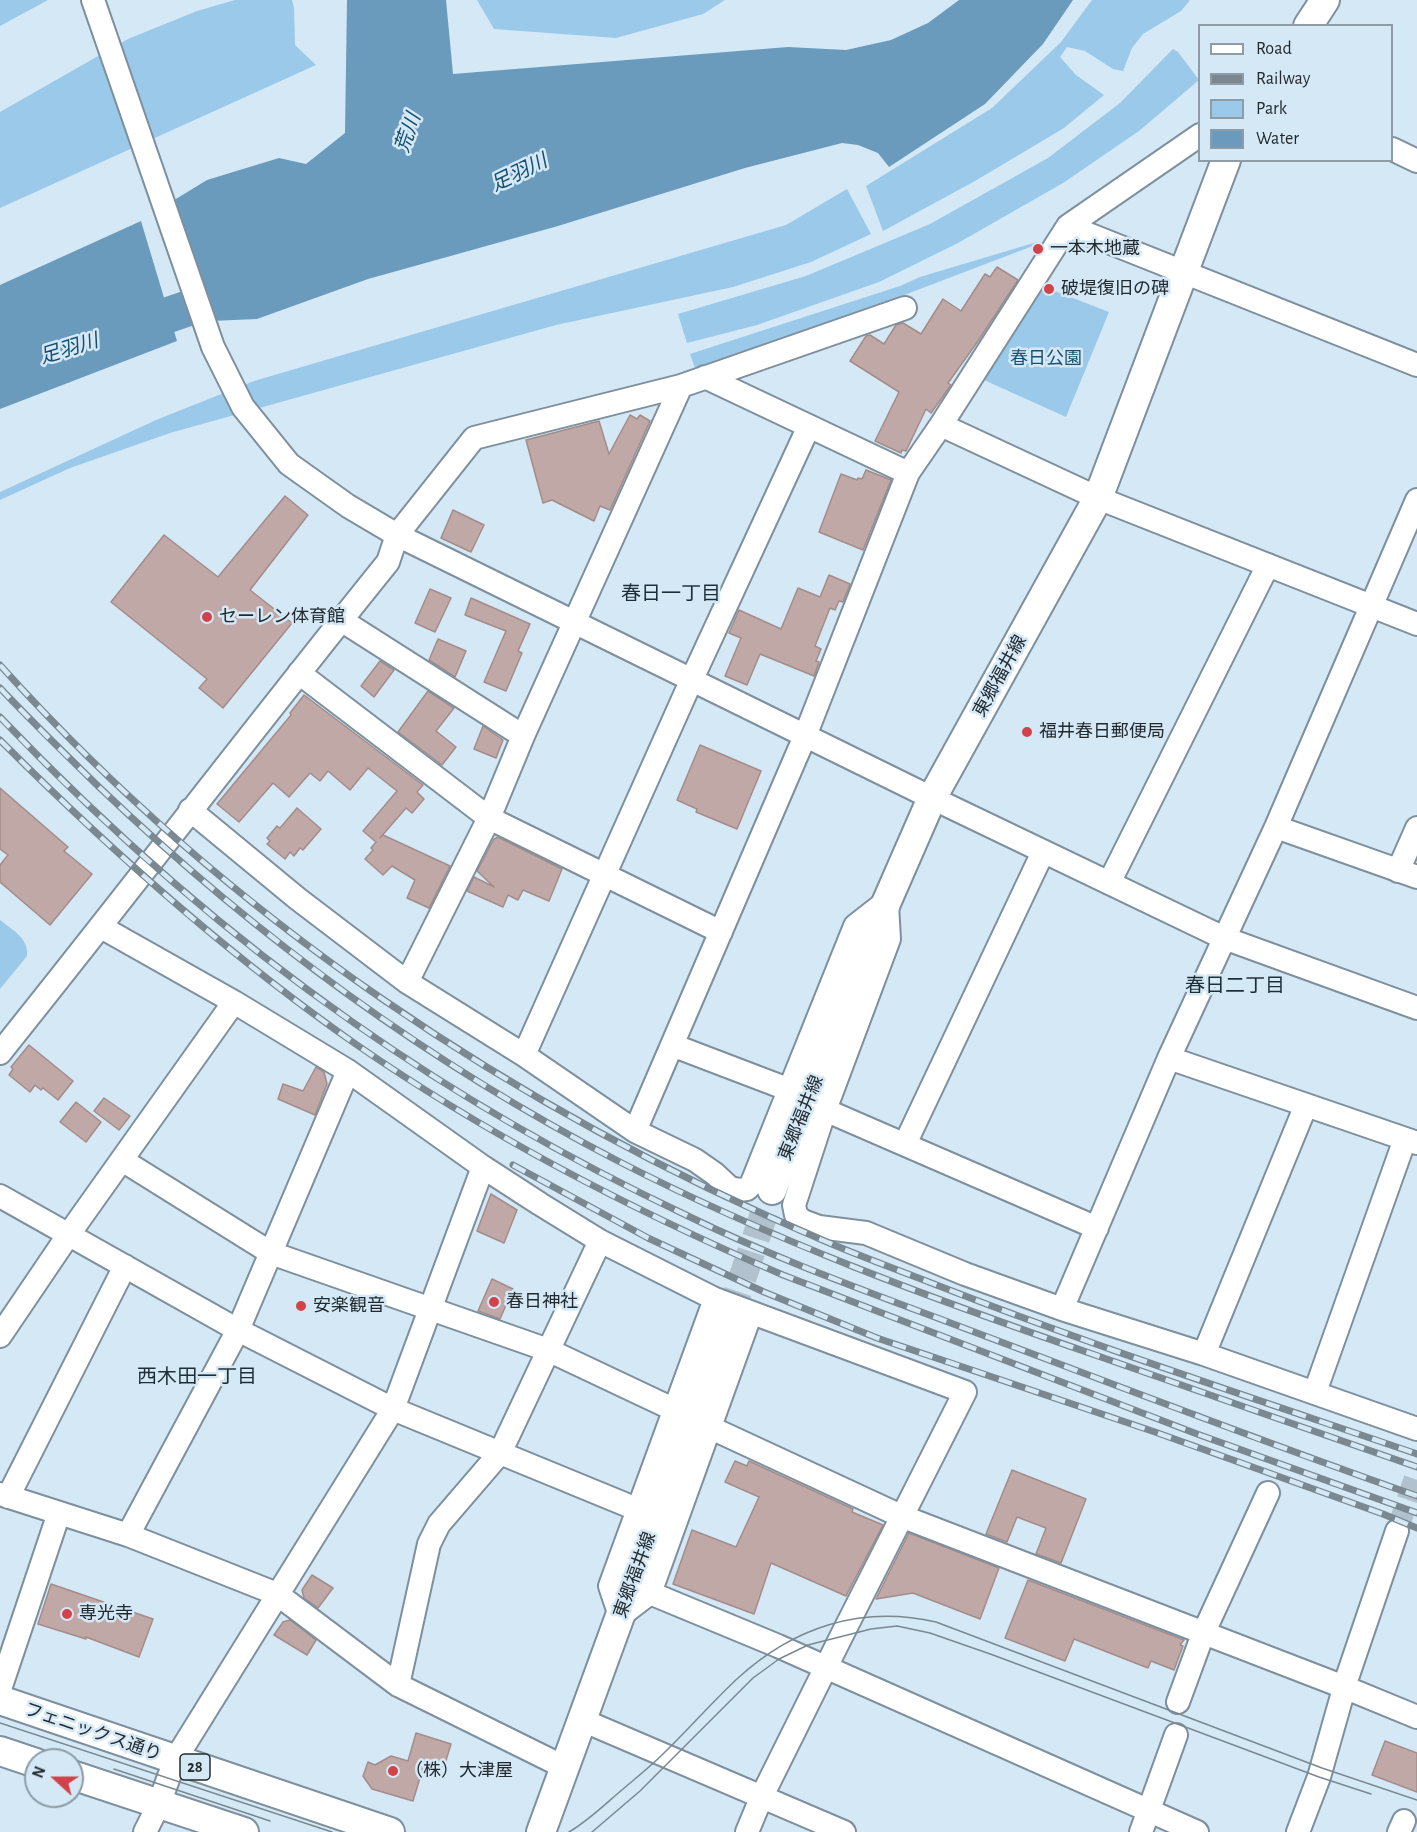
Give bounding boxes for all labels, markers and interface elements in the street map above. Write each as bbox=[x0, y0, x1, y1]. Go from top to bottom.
legend bbox=[1198, 24, 1393, 162]
text: Road bbox=[1256, 40, 1292, 58]
text: Railway bbox=[1256, 70, 1310, 88]
text: Park bbox=[1256, 100, 1287, 118]
water label: 荒川 bbox=[390, 110, 426, 156]
text: Water bbox=[1256, 130, 1299, 148]
water label: 足羽川 bbox=[487, 149, 551, 197]
place label: 一本木地蔵 bbox=[1050, 238, 1140, 260]
marker: 一本木地蔵 bbox=[1031, 242, 1045, 256]
place label: 破堤復旧の碑 bbox=[1061, 278, 1169, 300]
marker: 破堤復旧の碑 bbox=[1042, 282, 1056, 296]
water label: 足羽川 bbox=[37, 329, 101, 369]
park label: 春日公園 bbox=[1010, 348, 1082, 370]
district label: 春日一丁目 bbox=[621, 582, 721, 606]
place label: セーレン体育館 bbox=[219, 606, 345, 628]
marker: セーレン体育館 bbox=[200, 610, 214, 624]
street label: 東郷福井線 bbox=[969, 631, 1031, 721]
place label: 福井春日郵便局 bbox=[1039, 721, 1165, 743]
marker: 福井春日郵便局 bbox=[1020, 725, 1034, 739]
district label: 春日二丁目 bbox=[1185, 974, 1285, 998]
street label: 東郷福井線 bbox=[774, 1072, 828, 1164]
place label: 春日神社 bbox=[506, 1291, 578, 1313]
place label: 安楽観音 bbox=[313, 1295, 385, 1317]
marker: 春日神社 bbox=[487, 1295, 501, 1309]
marker: 安楽観音 bbox=[294, 1299, 308, 1313]
district label: 西木田一丁目 bbox=[137, 1365, 257, 1389]
street label: 東郷福井線 bbox=[609, 1529, 661, 1621]
place label: 専光寺 bbox=[79, 1603, 133, 1625]
marker: 専光寺 bbox=[60, 1607, 74, 1621]
street label: フェニックス通り bbox=[21, 1698, 165, 1766]
north arrow bbox=[24, 1748, 84, 1808]
road number: 28 bbox=[180, 1754, 210, 1780]
place label: （株）大津屋 bbox=[405, 1760, 513, 1782]
text: N bbox=[30, 1764, 49, 1780]
marker: （株）大津屋 bbox=[386, 1764, 400, 1778]

